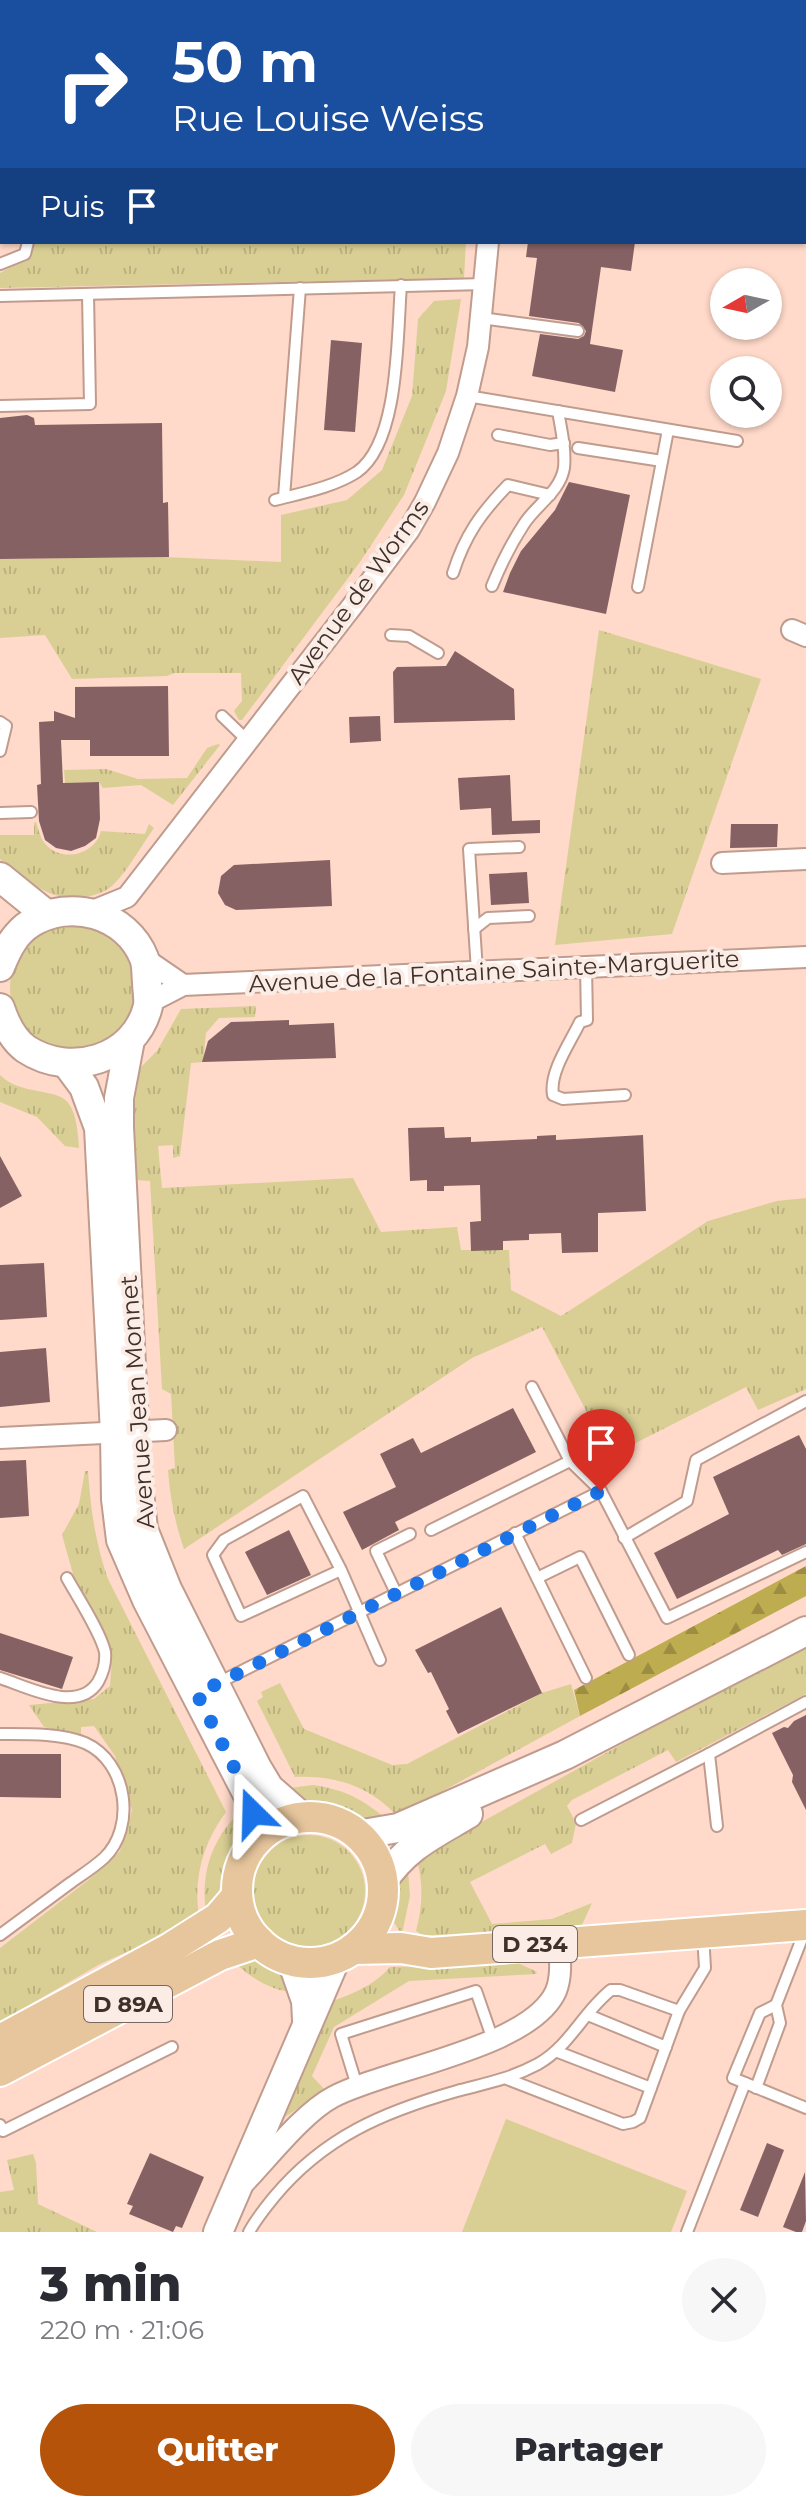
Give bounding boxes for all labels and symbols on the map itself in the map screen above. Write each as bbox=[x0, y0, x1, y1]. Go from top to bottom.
north arrow bbox=[710, 268, 782, 340]
street label: Avenue de Worms bbox=[281, 494, 435, 690]
street label: Avenue de la Fontaine Sainte-Marguerite bbox=[248, 944, 740, 998]
street label: Avenue Jean Monnet bbox=[114, 1274, 160, 1530]
pin bbox=[567, 1409, 635, 1491]
position arrow bbox=[211, 1771, 295, 1855]
road number: D 234 bbox=[493, 1926, 577, 1962]
road number: D 89A bbox=[84, 1986, 172, 2022]

